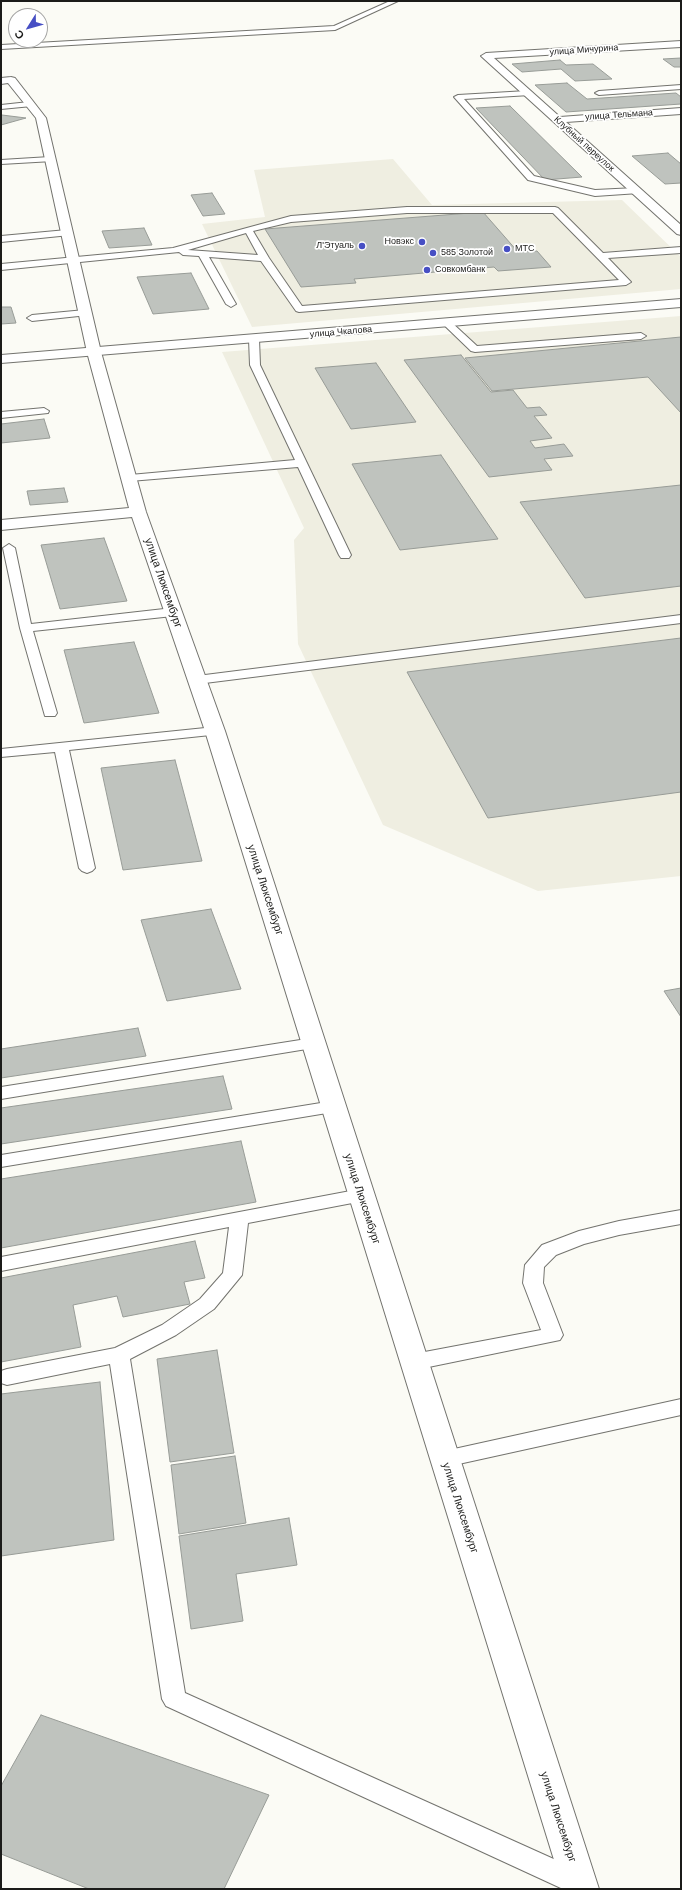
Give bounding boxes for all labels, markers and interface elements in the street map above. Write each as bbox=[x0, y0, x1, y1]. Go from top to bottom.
north arrow bbox=[8, 8, 48, 48]
text: С bbox=[12, 28, 26, 41]
street label: улица Мичурина bbox=[549, 42, 619, 58]
street label: улица Тельмана bbox=[585, 107, 653, 123]
street label: Клубный переулок bbox=[552, 114, 616, 174]
place label: Новэкс bbox=[385, 237, 414, 247]
marker: Новэкс bbox=[417, 237, 427, 247]
place label: Л'Этуаль bbox=[316, 241, 354, 251]
marker: Л'Этуаль bbox=[357, 241, 367, 251]
marker: МТС bbox=[502, 244, 512, 254]
place label: МТС bbox=[515, 244, 534, 254]
marker: 585 Золотой bbox=[428, 248, 438, 258]
place label: 585 Золотой bbox=[441, 248, 493, 258]
marker: Совкомбанк bbox=[422, 265, 432, 275]
place label: Совкомбанк bbox=[435, 265, 485, 275]
street label: улица Чкалова bbox=[309, 324, 373, 340]
street label: улица Люксембург bbox=[141, 536, 185, 630]
street label: улица Люксембург bbox=[244, 843, 286, 937]
street label: улица Люксембург bbox=[341, 1152, 383, 1246]
street label: улица Люксембург bbox=[439, 1461, 481, 1555]
street label: улица Люксембург bbox=[537, 1770, 579, 1864]

